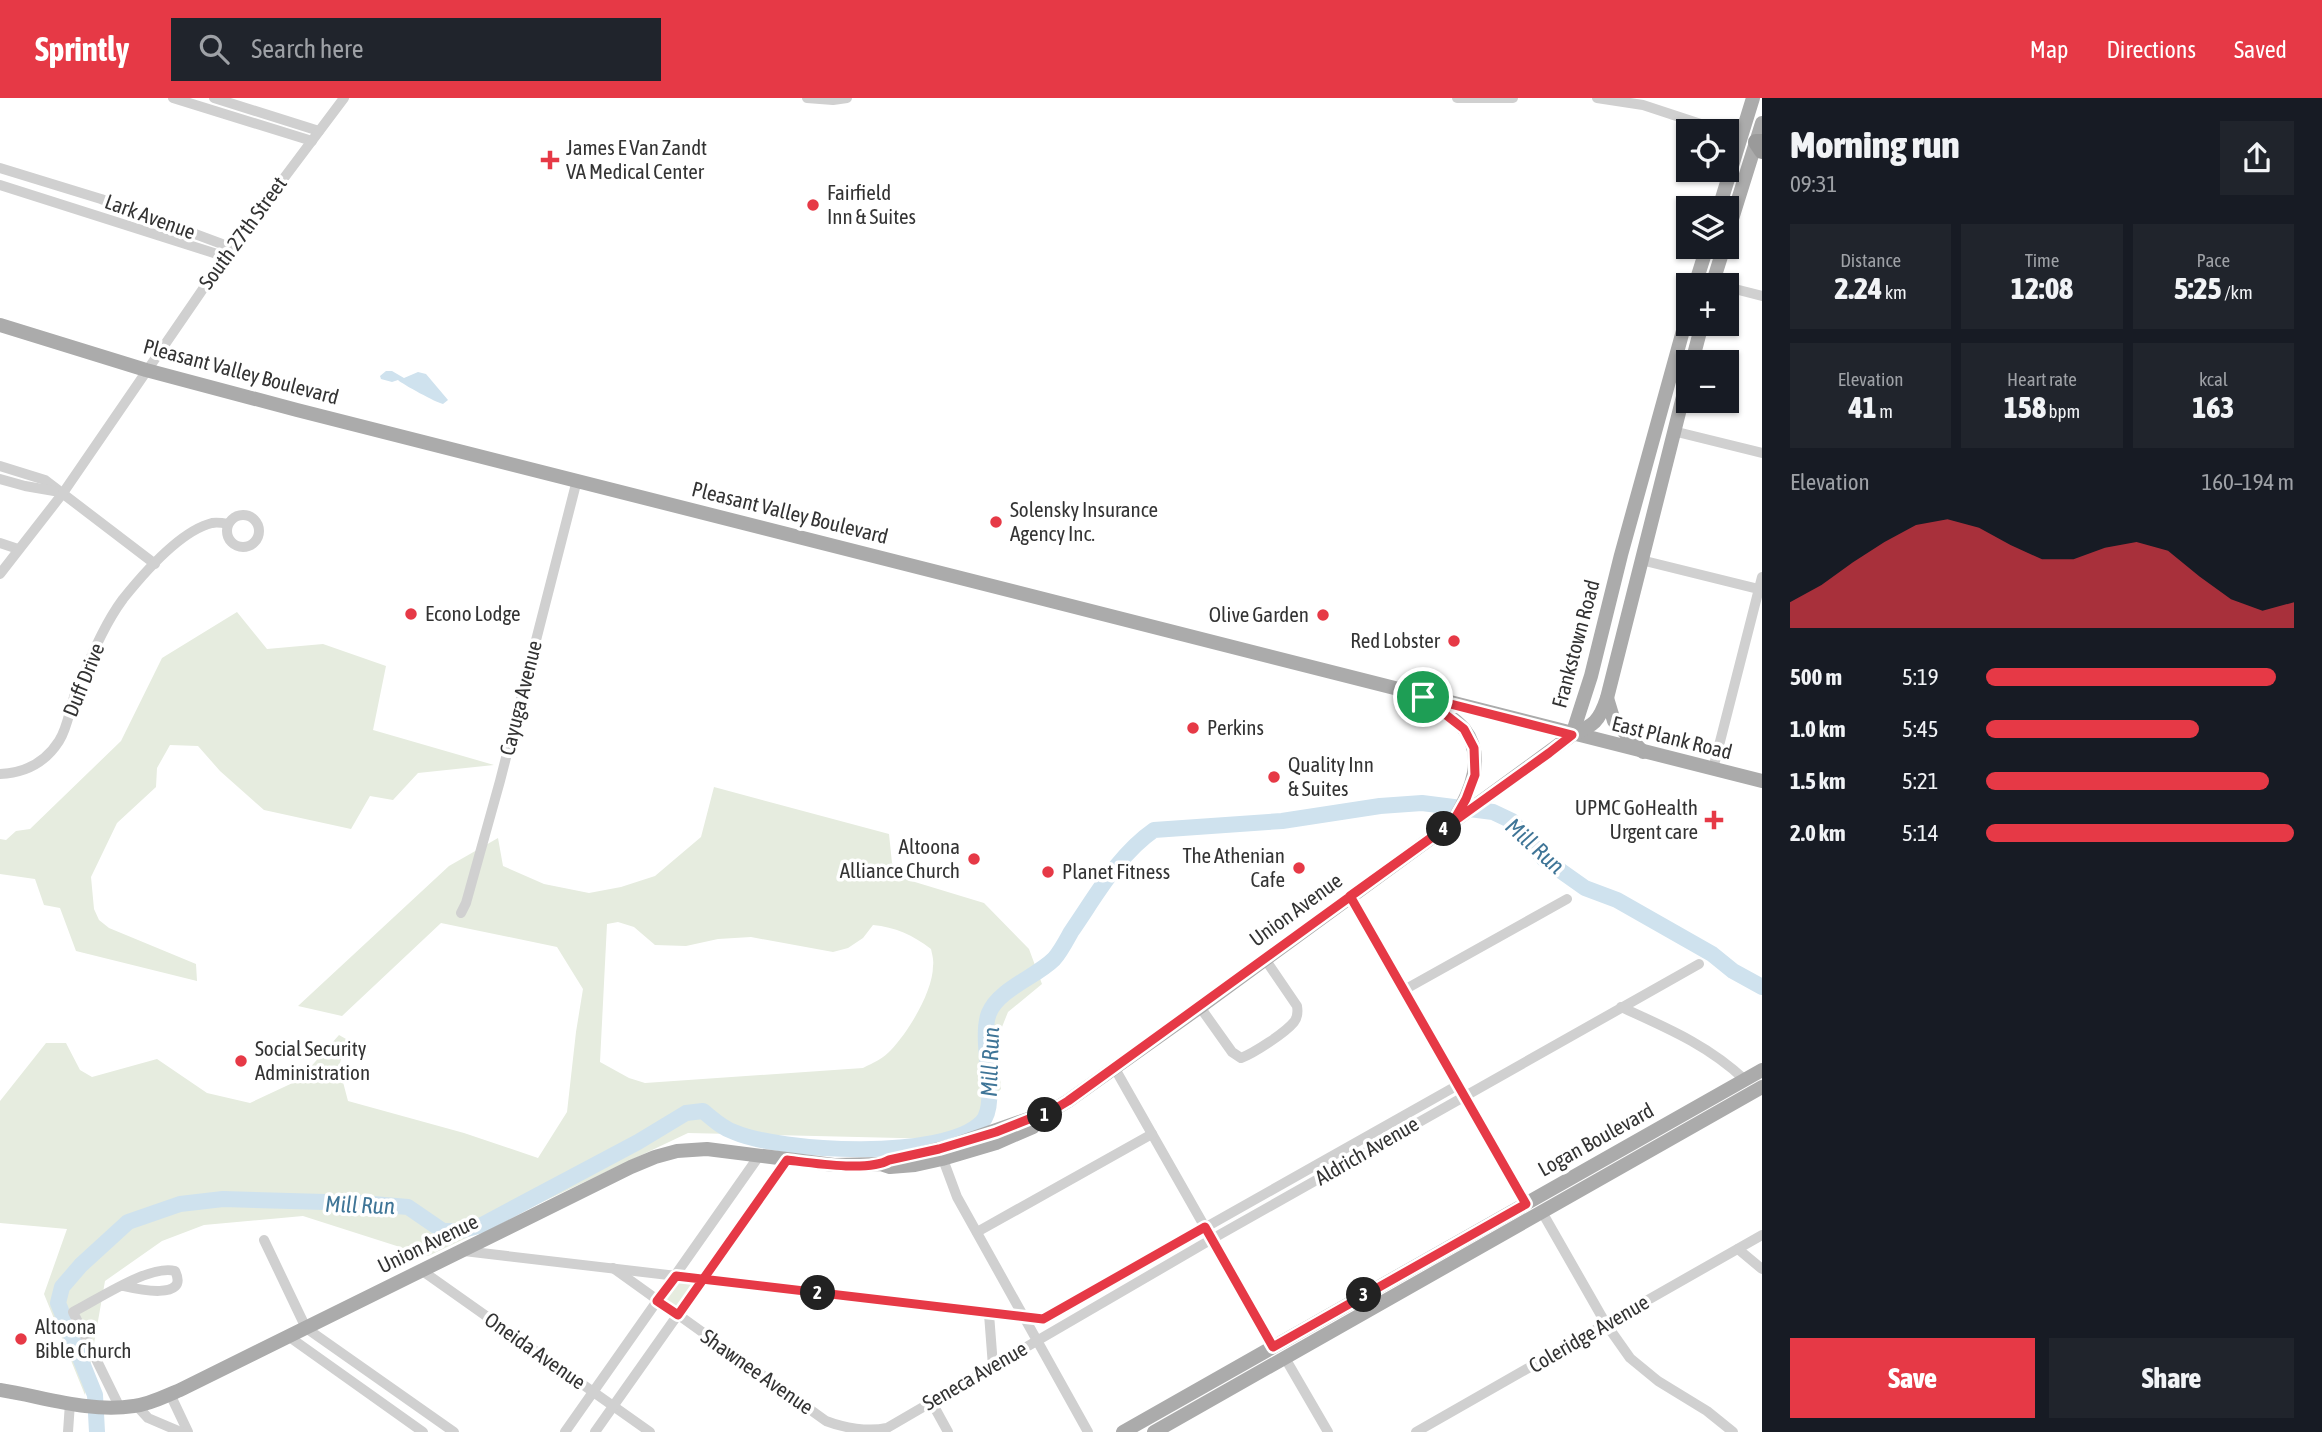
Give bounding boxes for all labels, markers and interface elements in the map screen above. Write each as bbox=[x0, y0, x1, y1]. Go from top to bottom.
search box bbox=[171, 18, 661, 81]
text: Sprintly bbox=[35, 30, 129, 68]
icon: search bbox=[195, 30, 233, 68]
text: Search here bbox=[251, 34, 364, 64]
text: Map bbox=[2030, 36, 2068, 63]
text: Directions bbox=[2106, 36, 2196, 63]
text: Saved bbox=[2234, 36, 2287, 63]
map controls bbox=[1676, 119, 1739, 413]
button: locate bbox=[1676, 119, 1739, 182]
button: share bbox=[2220, 121, 2294, 195]
text: Morning run bbox=[1790, 123, 1960, 166]
place label: James E Van Zandt VA Medical Center bbox=[566, 135, 707, 183]
marker: James E Van Zandt VA Medical Center bbox=[540, 150, 560, 170]
text: 09:31 bbox=[1790, 171, 1837, 197]
street label: South 27th Street bbox=[193, 172, 291, 293]
place label: Fairfield Inn & Suites bbox=[827, 180, 916, 228]
street label: Lark Avenue bbox=[102, 189, 199, 243]
button: layers bbox=[1676, 196, 1739, 259]
marker: Fairfield Inn & Suites bbox=[805, 197, 821, 213]
text: Distance bbox=[1840, 249, 1901, 271]
text: Time bbox=[2025, 249, 2059, 271]
text: Pace bbox=[2197, 249, 2230, 271]
text: 2.24 bbox=[1835, 271, 1882, 305]
text: 12:08 bbox=[2011, 271, 2073, 305]
text: 5:25 bbox=[2174, 271, 2222, 305]
button: + bbox=[1676, 273, 1739, 336]
text: km bbox=[1882, 281, 1907, 303]
text: /km bbox=[2222, 281, 2253, 303]
street label: Pleasant Valley Boulevard bbox=[141, 333, 342, 409]
button: − bbox=[1676, 350, 1739, 413]
text: Elevation bbox=[1838, 368, 1904, 390]
text: Heart rate bbox=[2007, 368, 2077, 390]
text: kcal bbox=[2199, 368, 2228, 390]
text: 41 bbox=[1848, 390, 1877, 424]
text: 158 bbox=[2004, 390, 2046, 424]
text: 163 bbox=[2192, 390, 2234, 424]
text: m bbox=[1877, 400, 1893, 422]
text: bpm bbox=[2046, 400, 2080, 422]
text: Elevation bbox=[1790, 469, 1870, 495]
text: 160–194 m bbox=[2201, 469, 2294, 495]
street label: Pleasant Valley Boulevard bbox=[690, 476, 891, 548]
place label: Solensky Insurance Agency Inc. bbox=[1010, 497, 1158, 545]
marker: Solensky Insurance Agency Inc. bbox=[988, 514, 1004, 530]
street label: Frankstown Road bbox=[1546, 577, 1604, 710]
place label: Econo Lodge bbox=[425, 601, 521, 625]
place label: Olive Garden bbox=[1209, 602, 1309, 626]
marker: Econo Lodge bbox=[403, 606, 419, 622]
marker: Olive Garden bbox=[1315, 607, 1331, 623]
place label: Red Lobster bbox=[1350, 628, 1441, 652]
marker: Red Lobster bbox=[1446, 633, 1462, 649]
street label: Cayuga Avenue bbox=[494, 638, 546, 758]
street label: Duff Drive bbox=[58, 639, 109, 720]
text: 500 m bbox=[1790, 664, 1842, 690]
text: 5:19 bbox=[1902, 664, 1939, 690]
pin bbox=[1393, 667, 1453, 727]
icon: arrive bbox=[1404, 678, 1442, 716]
street label: East Plank Road bbox=[1610, 711, 1735, 764]
place label: Perkins bbox=[1207, 715, 1264, 739]
text: 1.0 km bbox=[1790, 716, 1846, 742]
text: 5:45 bbox=[1902, 716, 1939, 742]
marker: Perkins bbox=[1185, 720, 1201, 736]
place label: Quality Inn & Suites bbox=[1288, 752, 1374, 800]
text: 1.5 km bbox=[1790, 768, 1846, 794]
text: 5:21 bbox=[1902, 768, 1939, 794]
marker: Quality Inn & Suites bbox=[1266, 769, 1282, 785]
place label: UPMC GoHealth Urgent care bbox=[1575, 795, 1698, 843]
marker: UPMC GoHealth Urgent care bbox=[1704, 810, 1724, 830]
pin: 4 bbox=[1426, 812, 1462, 846]
water label: Mill Run bbox=[1500, 813, 1570, 879]
text: 4 bbox=[1439, 817, 1448, 839]
text: 2.0 km bbox=[1790, 820, 1846, 846]
text: 5:14 bbox=[1902, 820, 1939, 846]
place label: Altoona Alliance Church bbox=[840, 834, 960, 882]
place label: The Athenian Cafe bbox=[1183, 843, 1285, 891]
marker: Altoona Alliance Church bbox=[966, 851, 982, 867]
place label: Planet Fitness bbox=[1062, 859, 1170, 883]
marker: The Athenian Cafe bbox=[1291, 860, 1307, 876]
marker: Planet Fitness bbox=[1040, 864, 1056, 880]
street label: Union Avenue bbox=[1244, 868, 1346, 951]
water label: Mill Run bbox=[976, 1027, 1004, 1097]
place label: Social Security Administration bbox=[255, 1036, 370, 1084]
marker: Social Security Administration bbox=[233, 1053, 249, 1069]
street label: Logan Boulevard bbox=[1534, 1097, 1657, 1181]
pin: 1 bbox=[1028, 1098, 1062, 1132]
text: 1 bbox=[1040, 1103, 1049, 1125]
street label: Aldrich Avenue bbox=[1310, 1111, 1423, 1189]
water label: Mill Run bbox=[325, 1191, 395, 1219]
street label: Union Avenue bbox=[374, 1209, 482, 1278]
pin: 2 bbox=[800, 1276, 836, 1310]
pin: 3 bbox=[1346, 1278, 1382, 1312]
text: 2 bbox=[813, 1281, 822, 1303]
text: 3 bbox=[1359, 1283, 1368, 1305]
street label: Coleridge Avenue bbox=[1524, 1289, 1653, 1377]
street label: Oneida Avenue bbox=[481, 1307, 591, 1394]
place label: Altoona Bible Church bbox=[35, 1314, 131, 1362]
street label: Shawnee Avenue bbox=[697, 1324, 818, 1419]
marker: Altoona Bible Church bbox=[13, 1331, 29, 1347]
street label: Seneca Avenue bbox=[918, 1336, 1031, 1415]
button: Save bbox=[1790, 1338, 2035, 1418]
button: Share bbox=[2049, 1338, 2294, 1418]

